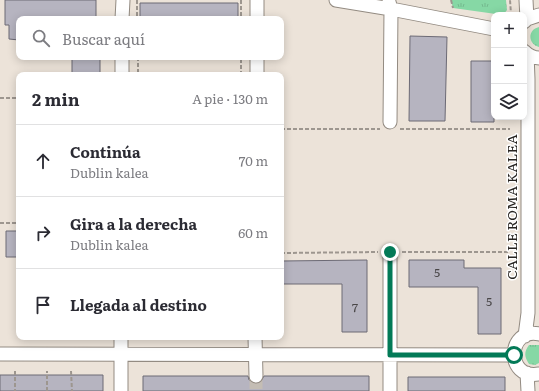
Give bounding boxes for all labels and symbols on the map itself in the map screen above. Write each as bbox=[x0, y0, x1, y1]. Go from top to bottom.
street label: CALLE ROMA KALEA bbox=[501, 134, 521, 280]
route end bbox=[381, 243, 399, 261]
house number: 5 bbox=[434, 263, 440, 281]
house number: 5 bbox=[486, 292, 492, 310]
house number: 7 bbox=[352, 298, 358, 316]
route start bbox=[505, 346, 523, 364]

